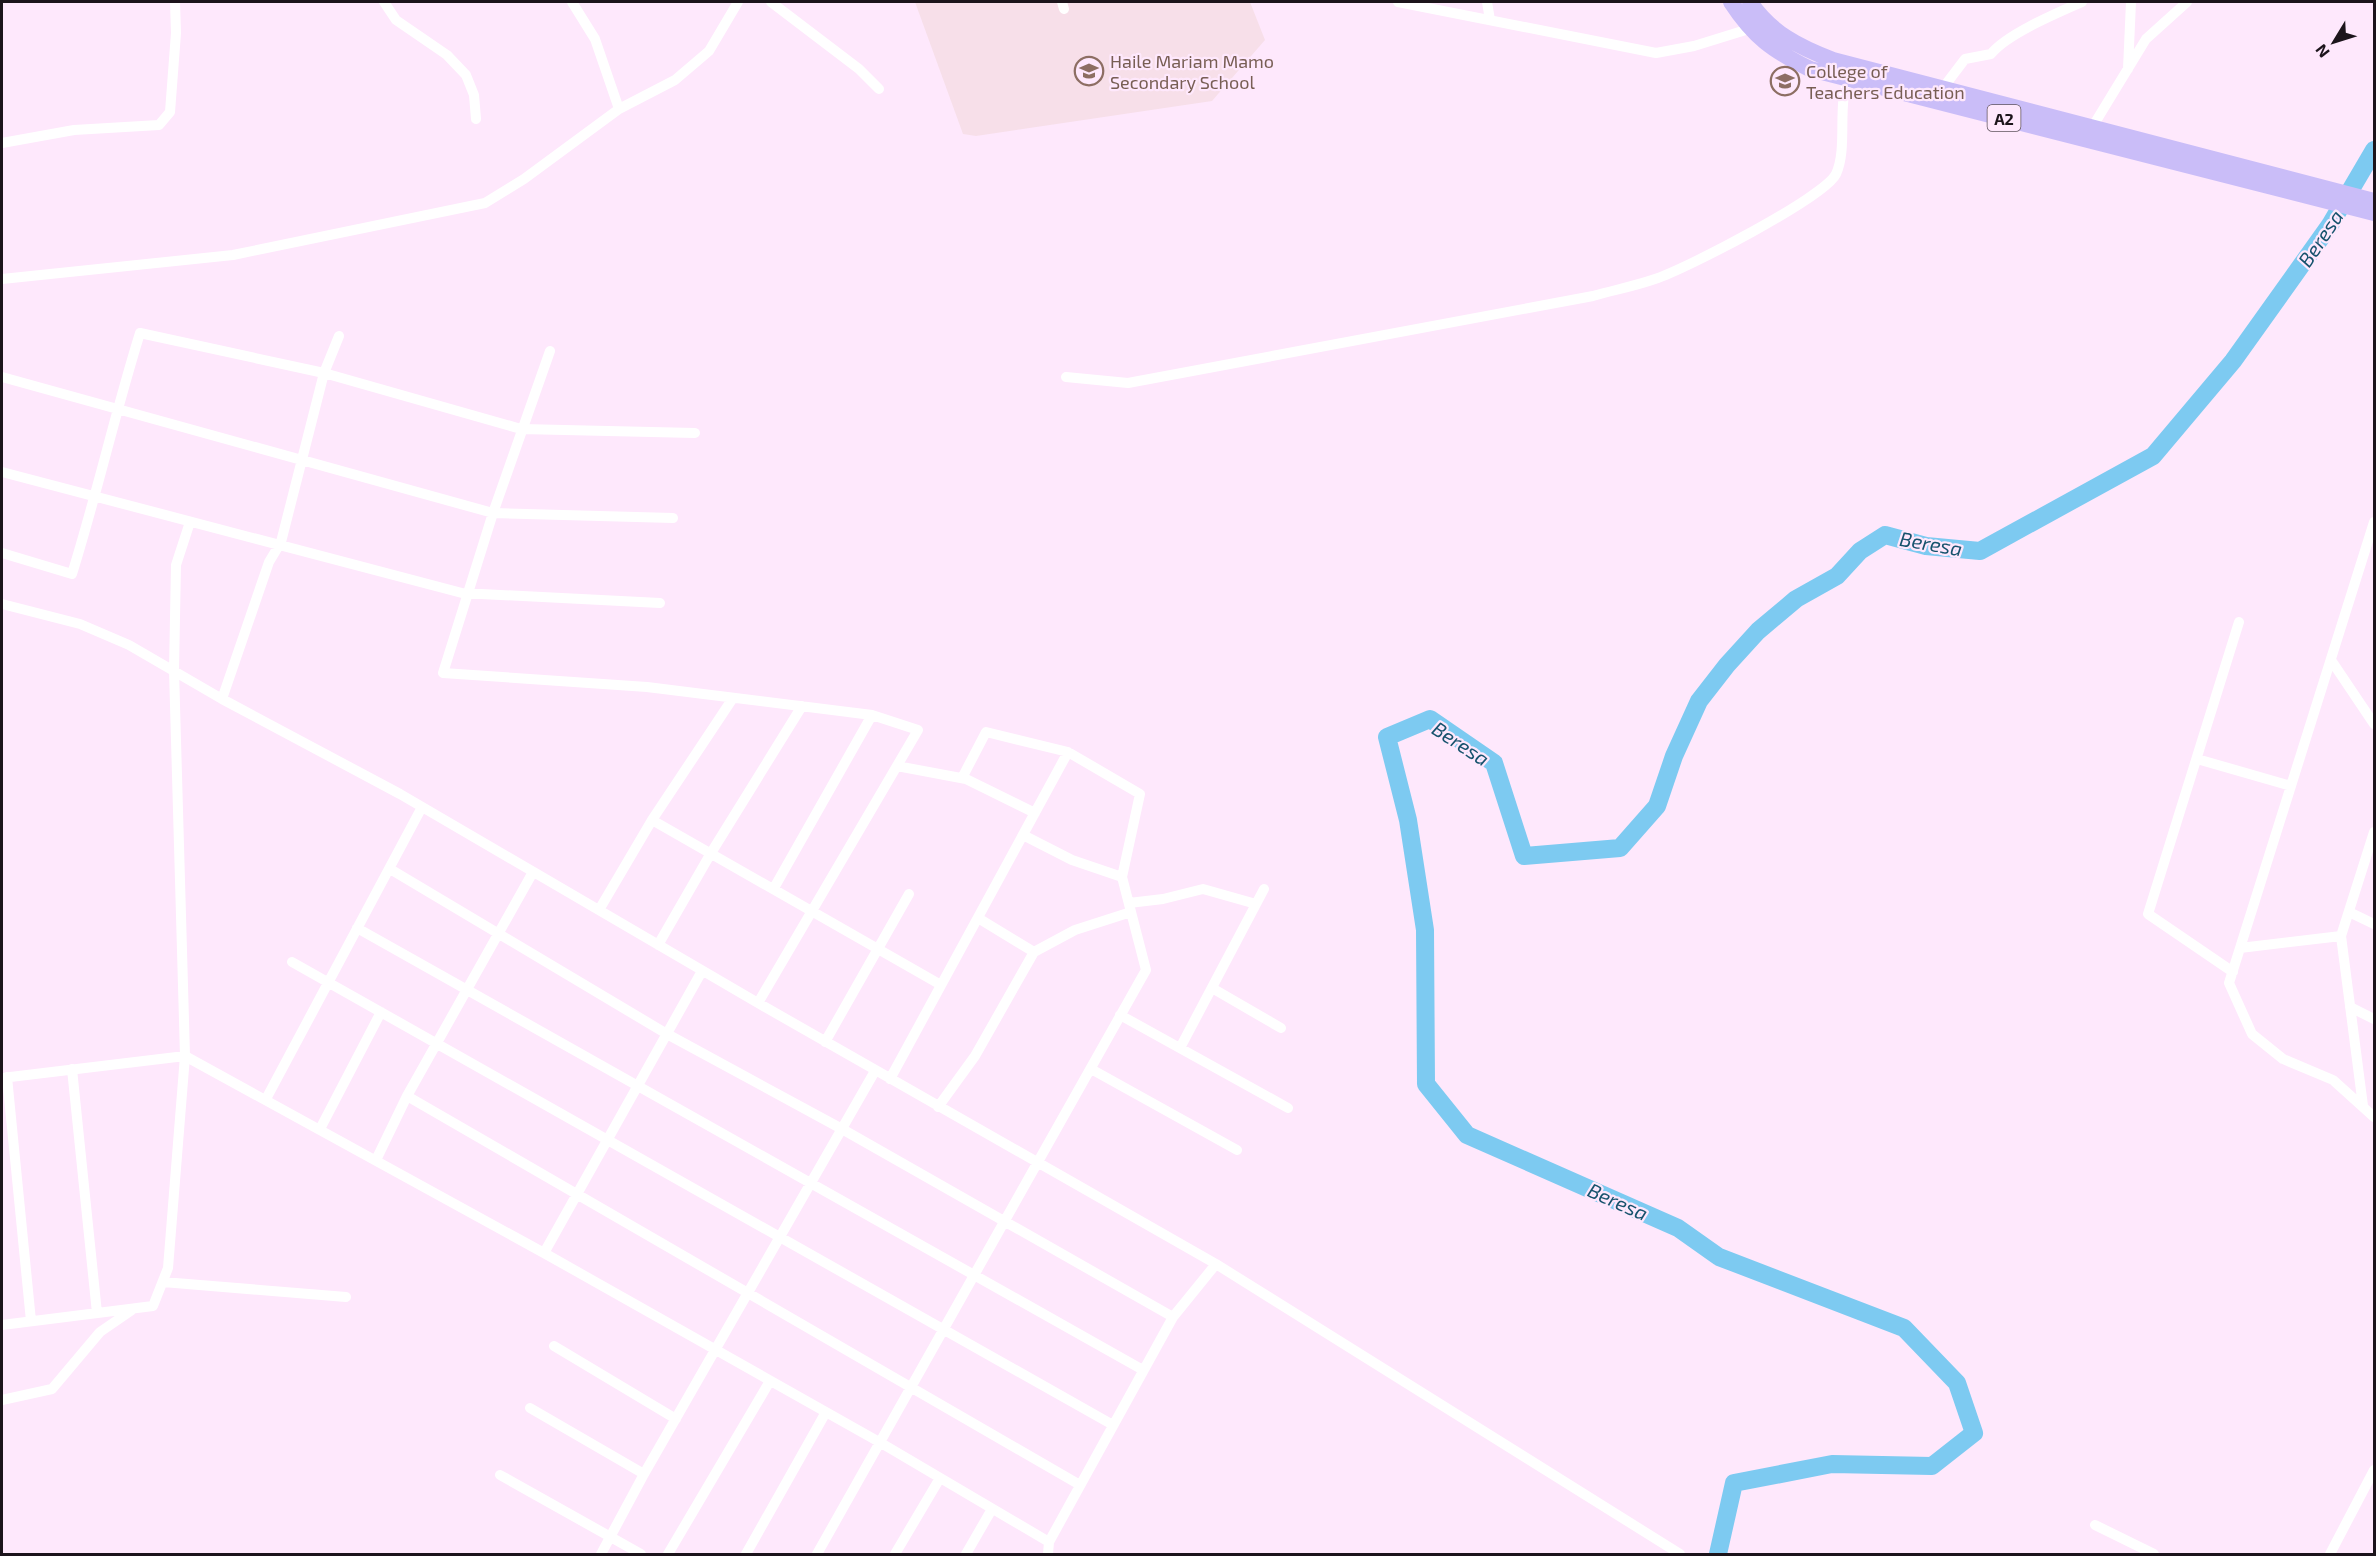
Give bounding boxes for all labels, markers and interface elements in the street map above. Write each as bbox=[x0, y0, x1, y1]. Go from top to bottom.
north arrow bbox=[2304, 12, 2364, 72]
text: N bbox=[2311, 41, 2333, 62]
place label: Haile Mariam Mamo Secondary School bbox=[1110, 50, 1274, 93]
school or university icon: Haile Mariam Mamo Secondary School bbox=[1073, 55, 1105, 87]
place label: College of Teachers Education bbox=[1806, 60, 1965, 103]
school or university icon: College of Teachers Education bbox=[1769, 65, 1801, 97]
road number: A2 bbox=[1988, 105, 2020, 131]
water label: Beresa bbox=[2292, 205, 2348, 271]
water label: Beresa bbox=[1898, 526, 1964, 560]
water label: Beresa bbox=[1428, 716, 1494, 770]
water label: Beresa bbox=[1584, 1177, 1652, 1225]

